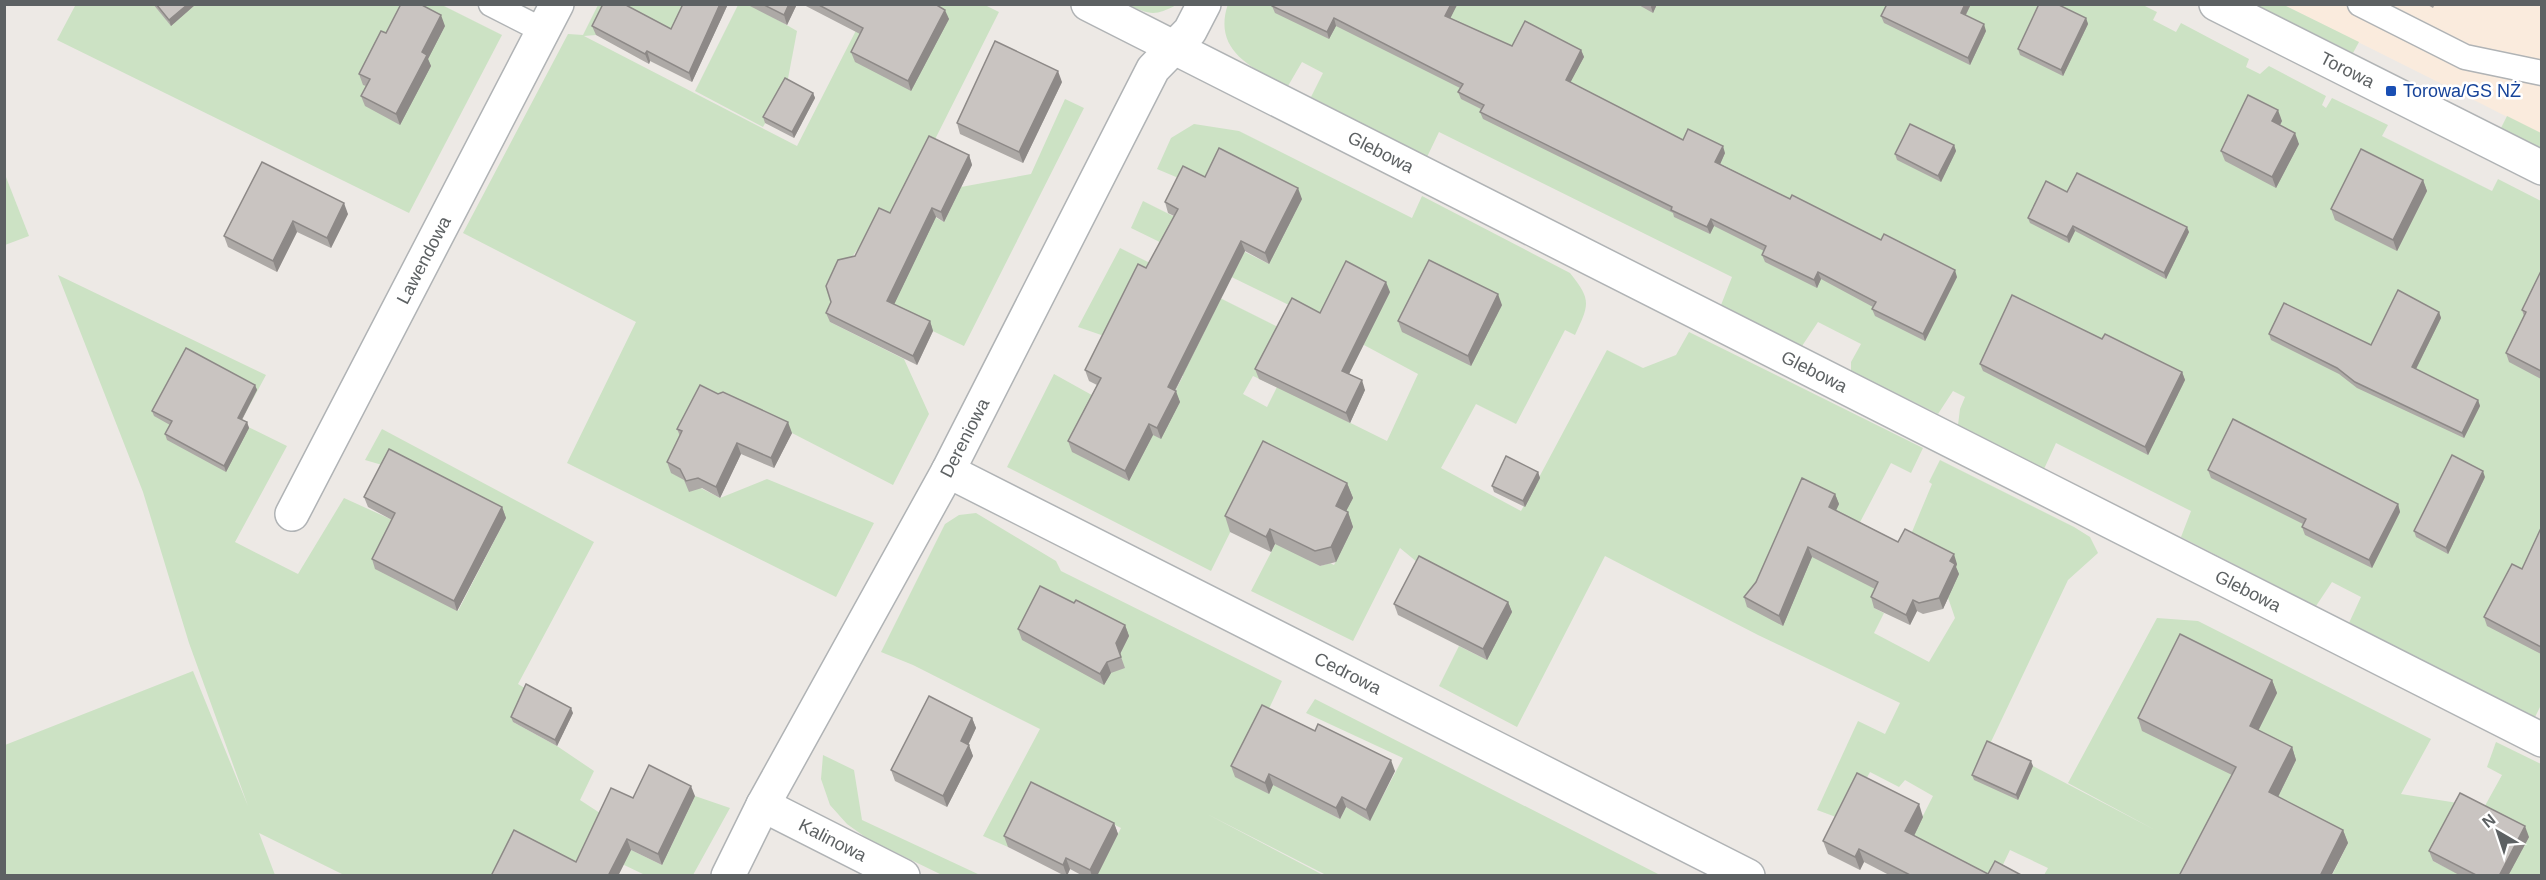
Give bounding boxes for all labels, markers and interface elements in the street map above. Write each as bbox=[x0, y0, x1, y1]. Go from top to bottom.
street label: Torowa bbox=[2317, 48, 2379, 92]
place label: Torowa/GS NŻ bbox=[2403, 81, 2521, 101]
marker: Torowa/GS NŻ bbox=[2384, 84, 2398, 98]
street label: Glebowa bbox=[1344, 127, 1418, 178]
street label: Lawendowa bbox=[393, 212, 455, 307]
street label: Glebowa bbox=[1778, 347, 1851, 397]
street label: Dereniowa bbox=[936, 394, 994, 481]
street label: Glebowa bbox=[2212, 566, 2285, 617]
street label: Cedrowa bbox=[1311, 648, 1385, 699]
north arrow bbox=[2468, 802, 2528, 862]
text: N bbox=[2479, 810, 2499, 831]
street label: Kalinowa bbox=[795, 815, 871, 866]

